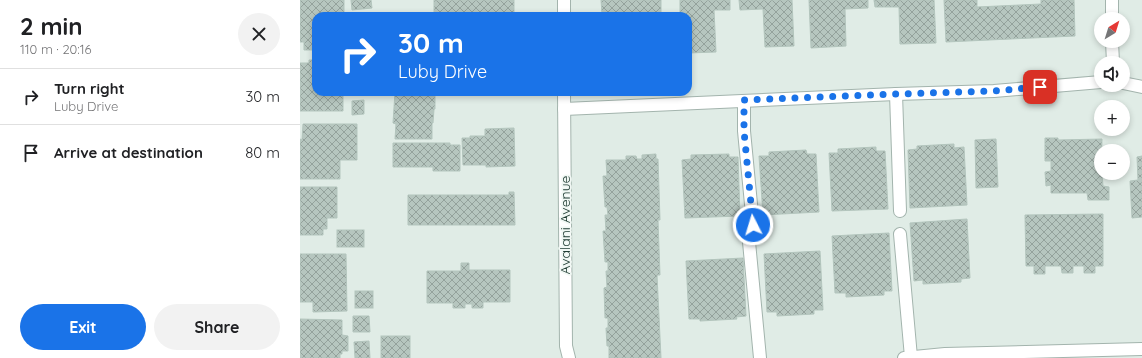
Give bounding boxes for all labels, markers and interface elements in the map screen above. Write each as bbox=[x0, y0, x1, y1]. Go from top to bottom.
text: 2 min bbox=[20, 11, 82, 41]
north arrow bbox=[1094, 12, 1130, 48]
map controls bbox=[1094, 12, 1130, 180]
button: close bbox=[238, 13, 280, 55]
text: 30 m bbox=[398, 25, 464, 60]
icon: right bbox=[332, 28, 384, 80]
text: 110 m · 20:16 bbox=[20, 41, 92, 57]
button: sound bbox=[1094, 56, 1130, 92]
text: Luby Drive bbox=[398, 60, 487, 83]
pin bbox=[1023, 70, 1057, 104]
icon: arrive bbox=[1029, 76, 1051, 98]
text: Turn right bbox=[54, 79, 125, 98]
icon: right bbox=[20, 86, 42, 108]
text: 30 m bbox=[245, 87, 280, 106]
text: Luby Drive bbox=[54, 98, 118, 114]
button: + bbox=[1094, 100, 1130, 136]
icon: arrive bbox=[20, 142, 42, 164]
text: Arrive at destination bbox=[54, 143, 203, 162]
text: 80 m bbox=[245, 143, 280, 162]
button: − bbox=[1094, 144, 1130, 180]
street label: Avalani Avenue bbox=[556, 175, 574, 275]
position arrow bbox=[732, 204, 774, 246]
button: Exit bbox=[20, 304, 146, 350]
button: Share bbox=[154, 304, 280, 350]

